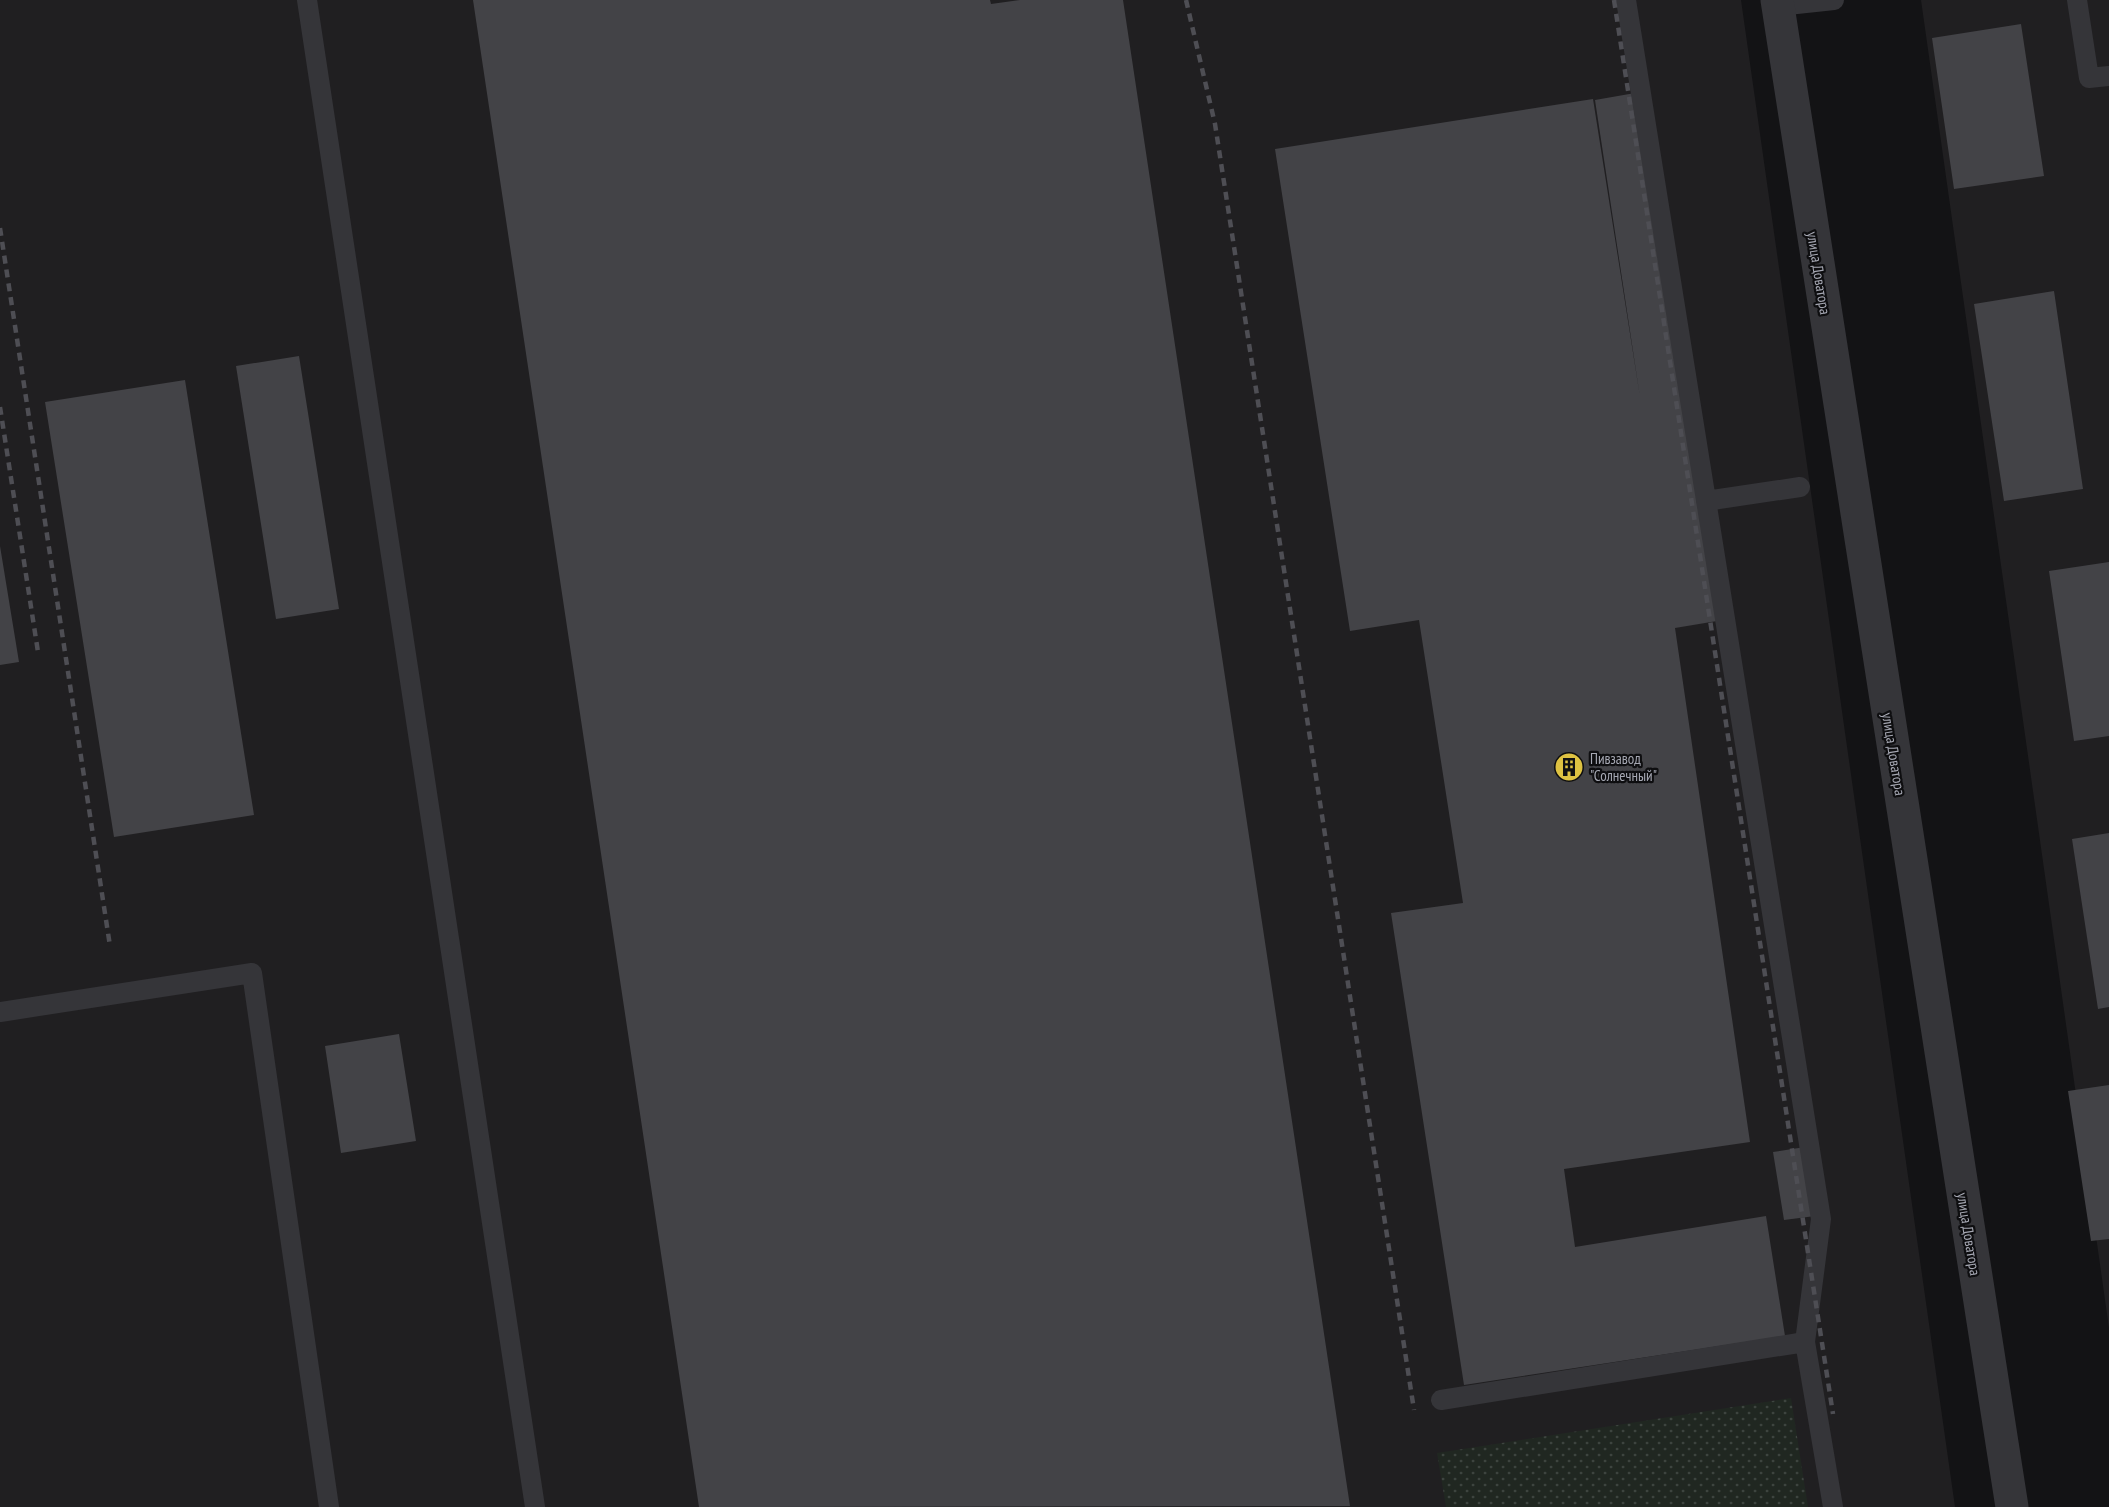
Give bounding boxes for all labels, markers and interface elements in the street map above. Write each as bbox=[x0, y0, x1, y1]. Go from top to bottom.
street label: улица Доватора bbox=[1803, 230, 1835, 316]
street label: улица Доватора bbox=[1878, 711, 1910, 797]
place label: Пивзавод "Солнечный" bbox=[1590, 749, 1657, 785]
building icon: Пивзавод "Солнечный" bbox=[1553, 751, 1585, 783]
street label: улица Доватора bbox=[1953, 1191, 1985, 1277]

